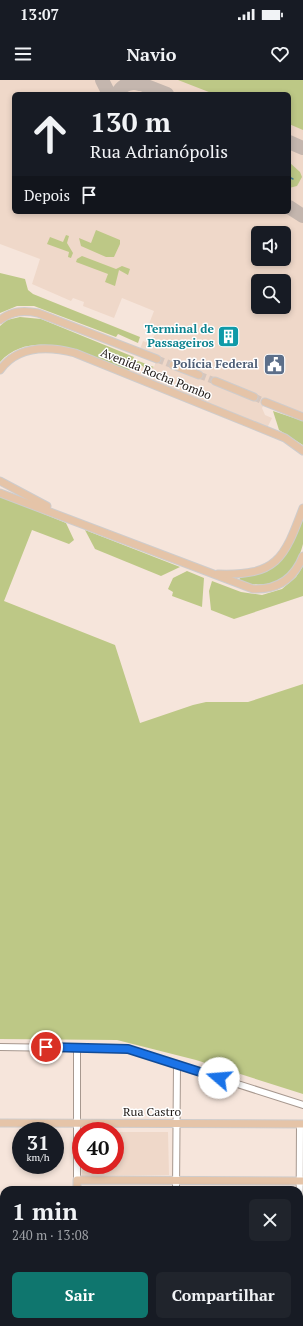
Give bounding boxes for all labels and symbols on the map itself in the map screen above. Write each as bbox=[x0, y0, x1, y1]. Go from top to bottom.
place label: Terminal de Passageiros bbox=[145, 321, 215, 350]
building icon: Terminal de Passageiros bbox=[216, 323, 242, 349]
street label: Avenida Rocha Pombo bbox=[99, 344, 214, 403]
public building icon: Polícia Federal bbox=[261, 351, 287, 377]
place label: Polícia Federal bbox=[173, 356, 258, 371]
pin bbox=[29, 1030, 63, 1064]
position arrow bbox=[198, 1057, 240, 1099]
street label: Rua Castro bbox=[123, 1104, 181, 1119]
speed limit sign: 40 bbox=[72, 1122, 124, 1174]

